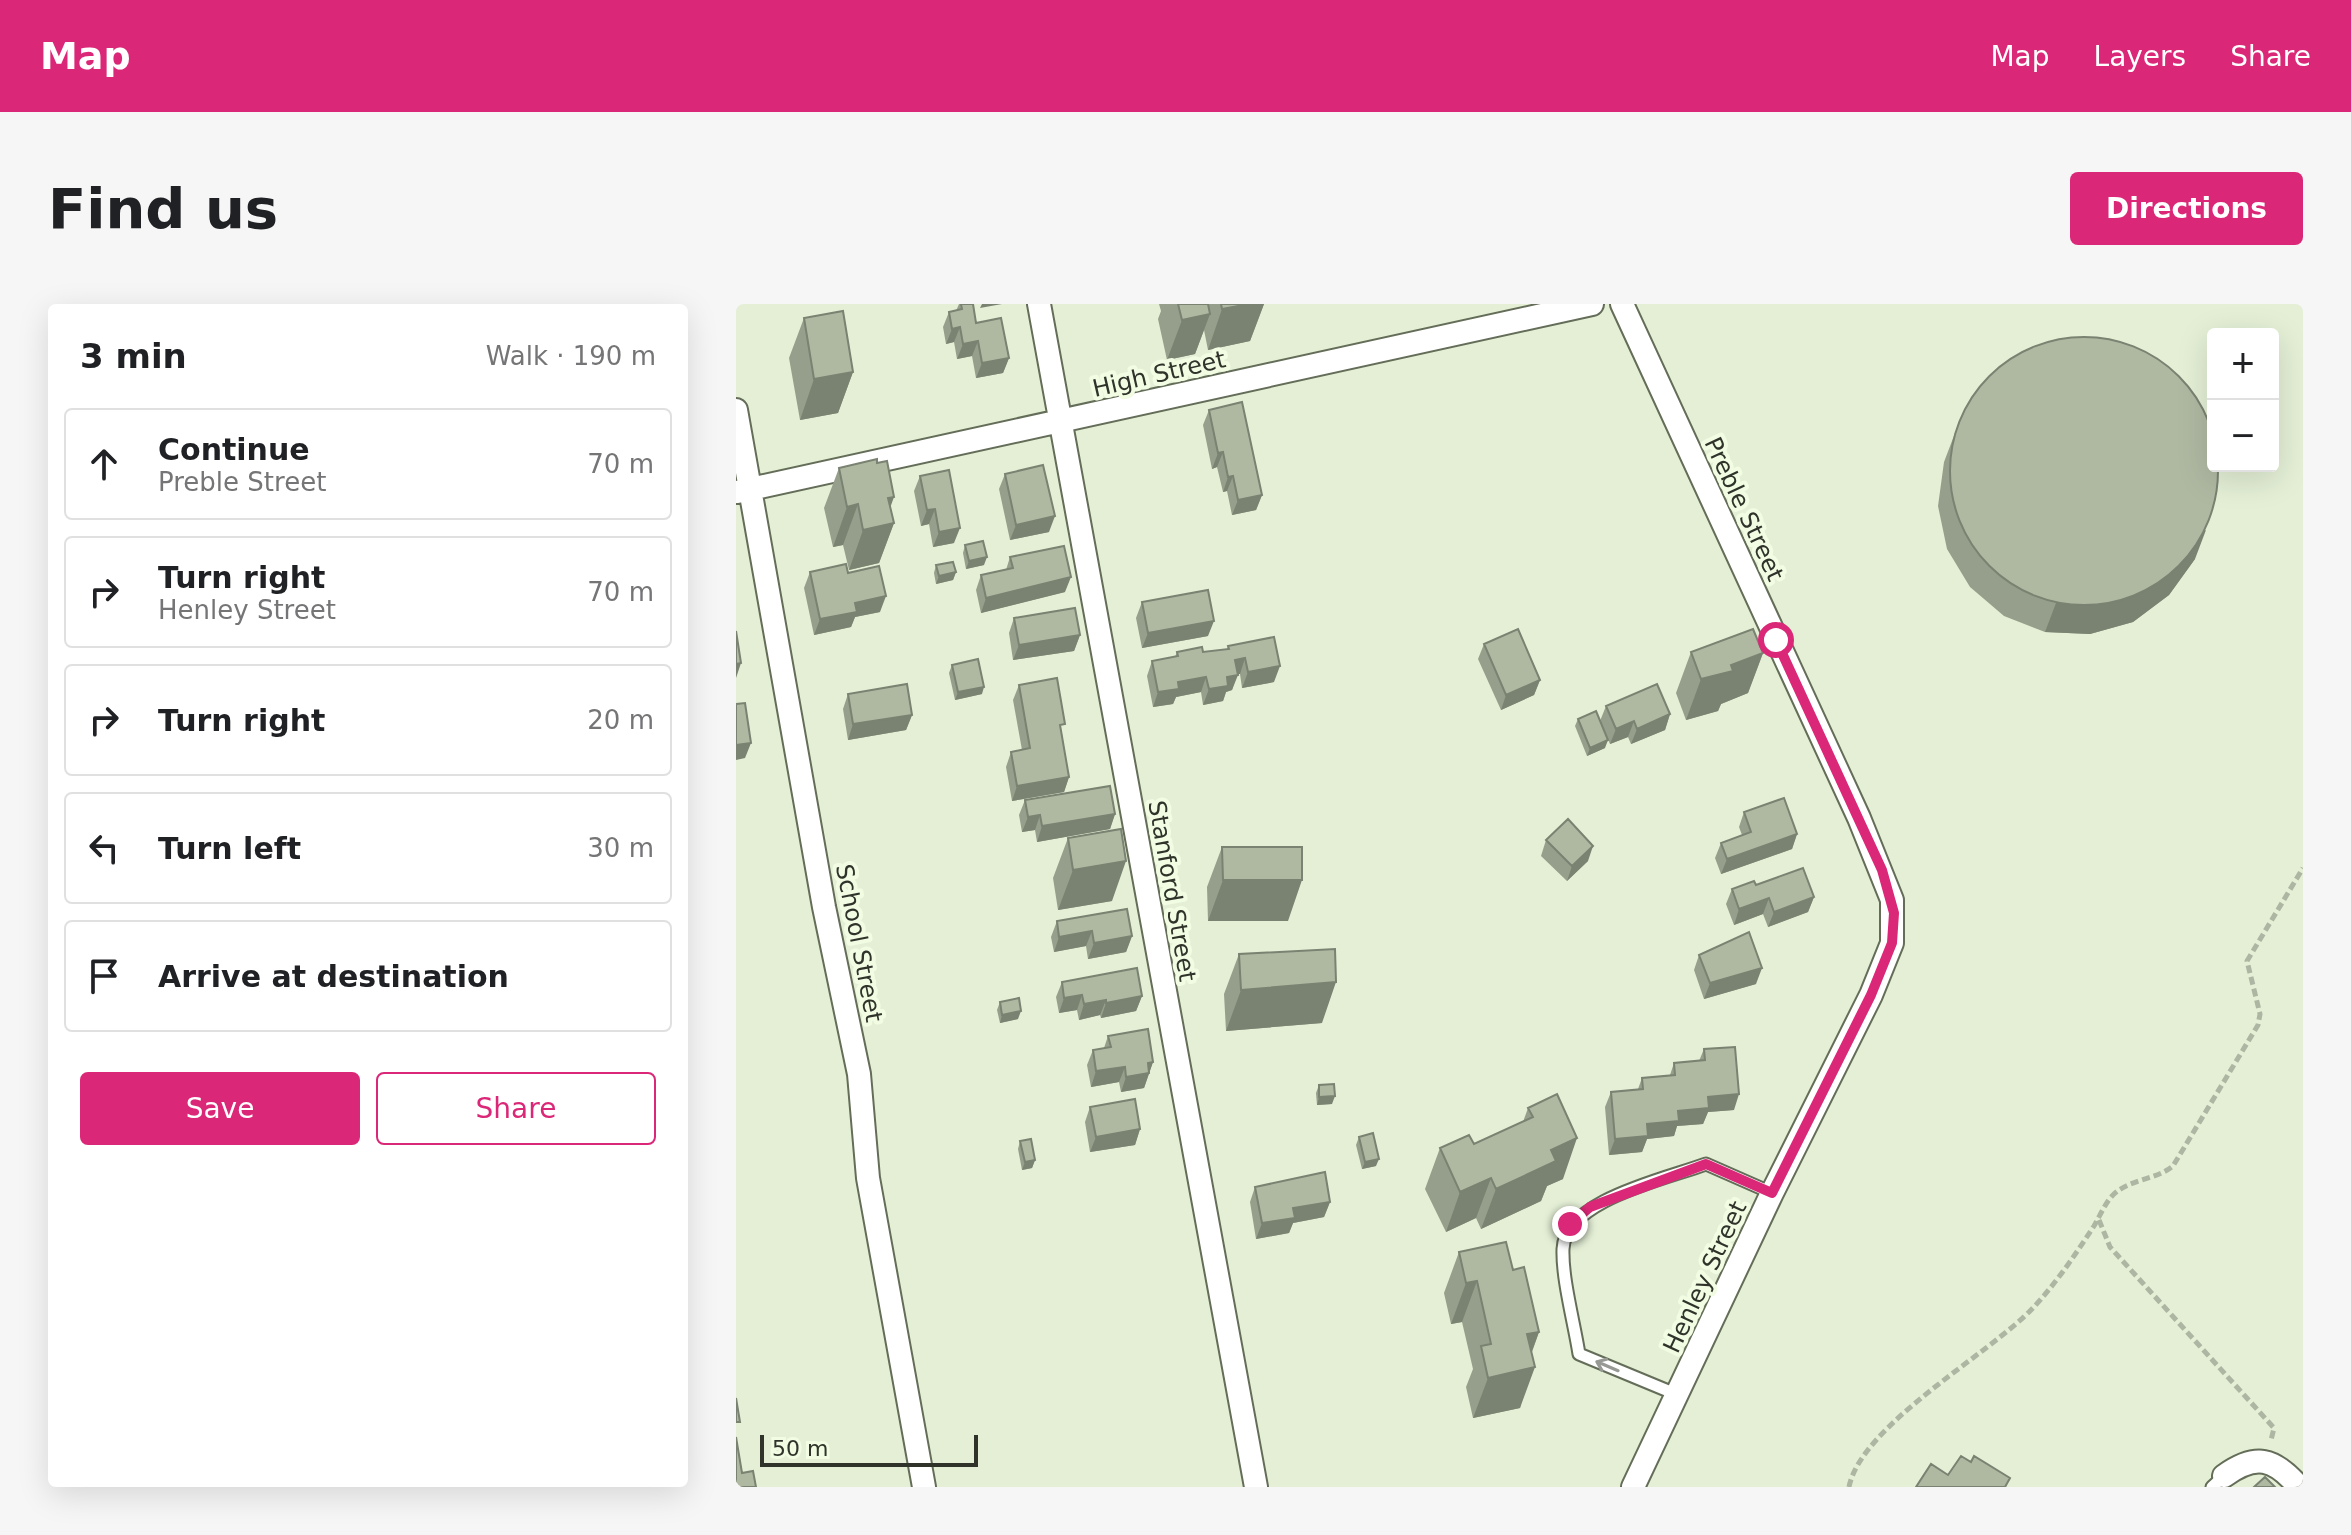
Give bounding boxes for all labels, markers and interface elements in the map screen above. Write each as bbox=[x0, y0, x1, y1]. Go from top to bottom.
text: Map bbox=[40, 34, 131, 78]
text: Map bbox=[1990, 40, 2050, 73]
text: Layers bbox=[2094, 40, 2186, 73]
text: Share bbox=[2230, 40, 2311, 73]
button: Directions bbox=[2070, 172, 2303, 245]
text: Find us bbox=[48, 176, 278, 241]
map controls bbox=[2207, 328, 2279, 472]
button: + bbox=[2207, 328, 2279, 400]
text: 3 min bbox=[80, 336, 187, 376]
text: Walk · 190 m bbox=[486, 341, 656, 371]
street label: High Street bbox=[1090, 345, 1228, 403]
button: − bbox=[2207, 400, 2279, 472]
text: Continue bbox=[158, 432, 310, 467]
street label: Preble Street bbox=[1698, 433, 1790, 585]
icon: ahead bbox=[82, 442, 126, 486]
text: 70 m bbox=[587, 449, 654, 479]
text: Preble Street bbox=[158, 467, 326, 497]
text: Turn right bbox=[158, 560, 325, 595]
icon: right bbox=[82, 570, 126, 614]
text: 70 m bbox=[587, 577, 654, 607]
text: Henley Street bbox=[158, 595, 336, 625]
route start bbox=[1758, 622, 1794, 658]
icon: right bbox=[82, 698, 126, 742]
text: Turn right bbox=[158, 703, 325, 738]
text: 20 m bbox=[587, 705, 654, 735]
street label: Stanford Street bbox=[1142, 798, 1202, 984]
icon: left bbox=[82, 826, 126, 870]
text: Turn left bbox=[158, 831, 301, 866]
text: 30 m bbox=[587, 833, 654, 863]
street label: School Street bbox=[830, 862, 888, 1024]
icon: arrive bbox=[82, 954, 126, 998]
text: Arrive at destination bbox=[158, 959, 509, 994]
button: Save bbox=[80, 1072, 360, 1145]
button: Share bbox=[376, 1072, 656, 1145]
street label: Henley Street bbox=[1658, 1197, 1752, 1357]
route end bbox=[1552, 1206, 1588, 1242]
one-way arrow bbox=[1595, 1357, 1620, 1372]
scale bar bbox=[760, 1431, 978, 1467]
text: 50 m bbox=[772, 1436, 828, 1461]

